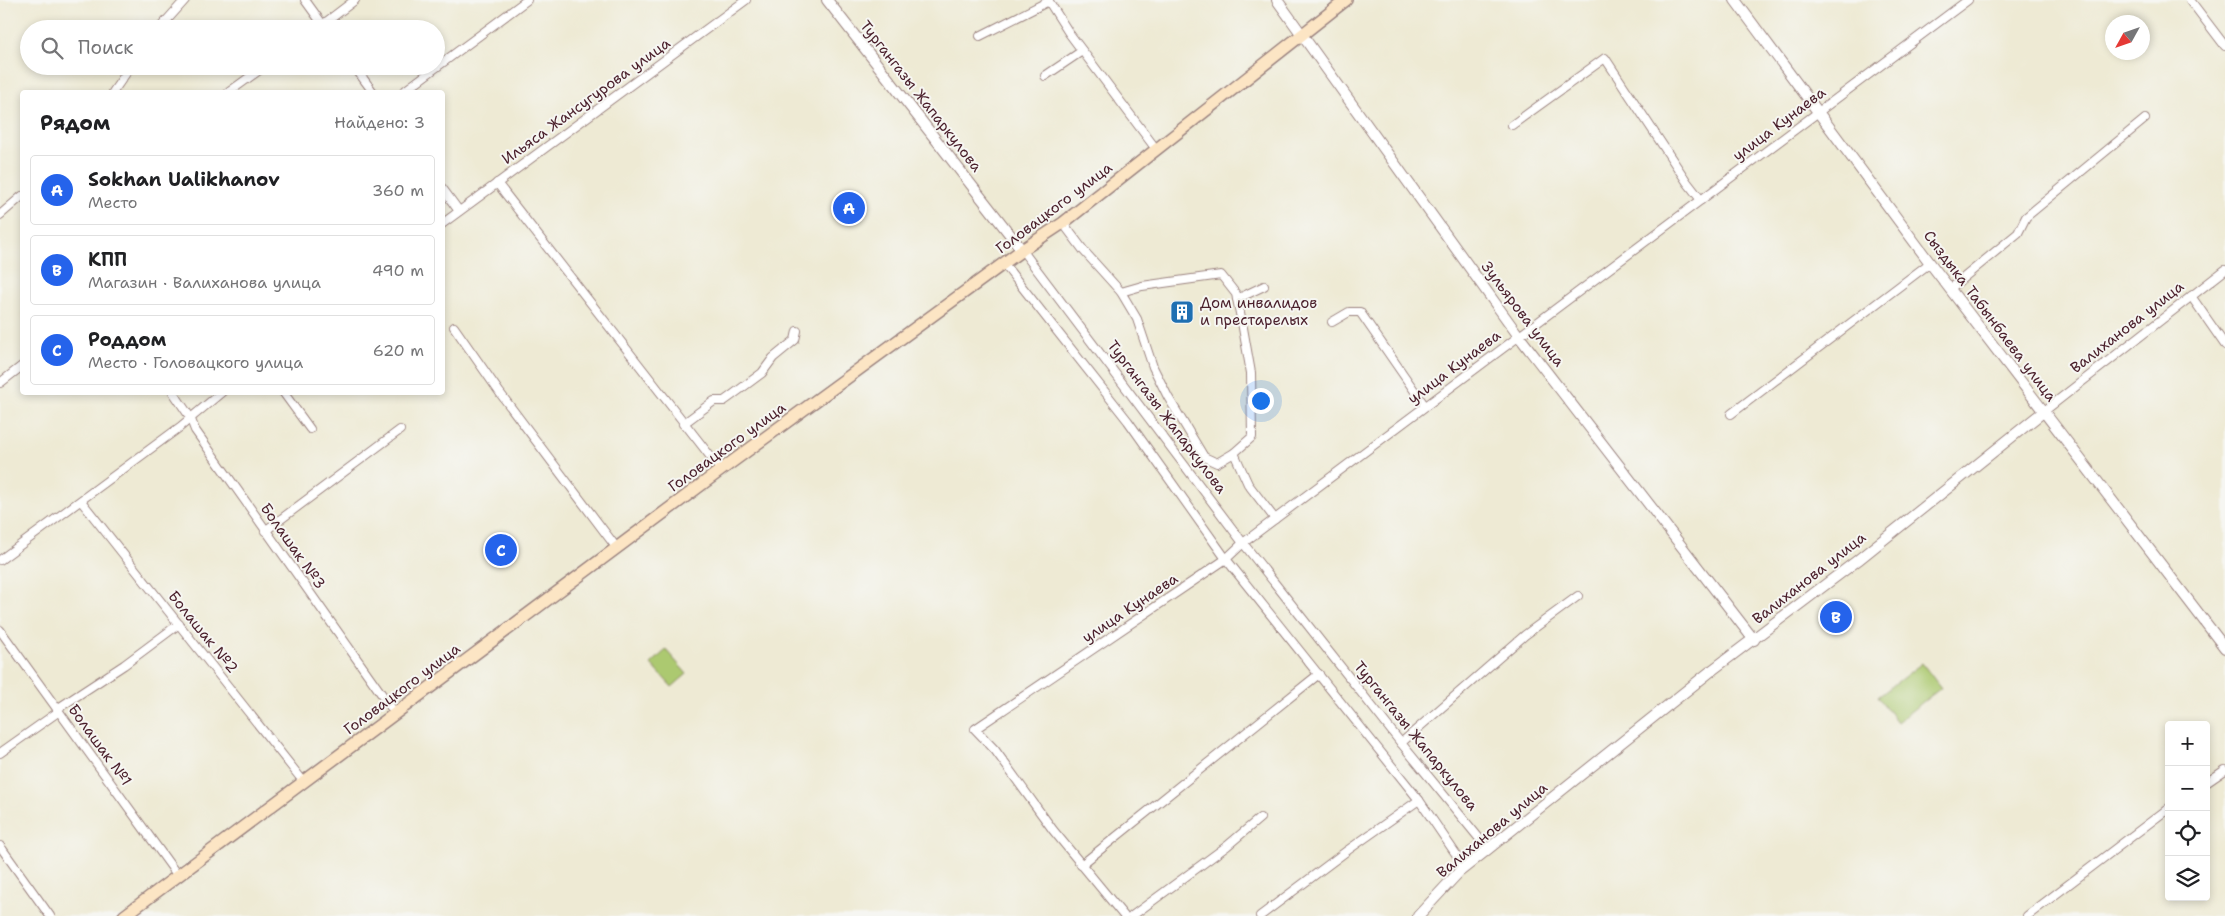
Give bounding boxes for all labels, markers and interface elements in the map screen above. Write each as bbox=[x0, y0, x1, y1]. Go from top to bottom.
north arrow bbox=[2105, 15, 2150, 60]
street label: Тургангазы Жапаркулова bbox=[856, 16, 987, 176]
search box bbox=[20, 20, 445, 75]
street label: Ильяса Жансугурова улица bbox=[498, 33, 675, 169]
icon: search bbox=[38, 34, 66, 62]
text: Поиск bbox=[78, 35, 133, 60]
street label: улица Кунаева bbox=[1728, 82, 1830, 166]
text: Рядом bbox=[40, 109, 110, 137]
text: Найдено: 3 bbox=[334, 112, 425, 133]
street label: Головацкого улица bbox=[992, 157, 1117, 258]
text: Sokhan Ualikhanov bbox=[88, 167, 280, 192]
text: A bbox=[51, 180, 63, 201]
text: 360 m bbox=[372, 180, 424, 201]
pin: A bbox=[833, 189, 865, 227]
text: Место bbox=[88, 192, 138, 213]
street label: Сыздыка Табынбаева улица bbox=[1919, 226, 2061, 406]
text: КПП bbox=[88, 247, 127, 272]
street label: Зульярова улица bbox=[1477, 257, 1570, 371]
text: B bbox=[52, 260, 62, 281]
text: 490 m bbox=[372, 260, 424, 281]
text: Магазин · Валиханова улица bbox=[88, 272, 321, 293]
street label: Валиханова улица bbox=[2066, 276, 2188, 378]
place label: Дом инвалидов и престарелых bbox=[1200, 293, 1317, 330]
building icon: Дом инвалидов и престарелых bbox=[1169, 299, 1195, 325]
street label: улица Кунаева bbox=[1403, 325, 1505, 409]
text: Роддом bbox=[88, 327, 166, 352]
street label: Тургангазы Жапаркулова bbox=[1103, 336, 1232, 498]
text: C bbox=[52, 340, 62, 361]
text: 620 m bbox=[373, 340, 424, 361]
text: Место · Головацкого улица bbox=[88, 352, 303, 373]
your location bbox=[1248, 388, 1274, 414]
street label: Головацкого улица bbox=[664, 397, 790, 496]
street label: Болашак №3 bbox=[256, 499, 330, 593]
street label: Валиханова улица bbox=[1748, 527, 1870, 629]
pin: C bbox=[485, 531, 517, 569]
street label: улица Кунаева bbox=[1078, 568, 1182, 648]
street label: Болашак №2 bbox=[164, 587, 242, 677]
pin: B bbox=[1820, 598, 1852, 636]
street label: Головацкого улица bbox=[340, 638, 465, 739]
street label: Тургангазы Жапаркулова bbox=[1349, 657, 1483, 815]
street label: Болашак №1 bbox=[64, 700, 136, 790]
map controls bbox=[2165, 721, 2210, 901]
button: + bbox=[2165, 721, 2210, 766]
button: − bbox=[2165, 766, 2210, 811]
street label: Валиханова улица bbox=[1432, 777, 1552, 882]
button: locate bbox=[2165, 811, 2210, 856]
button: layers bbox=[2165, 856, 2210, 901]

